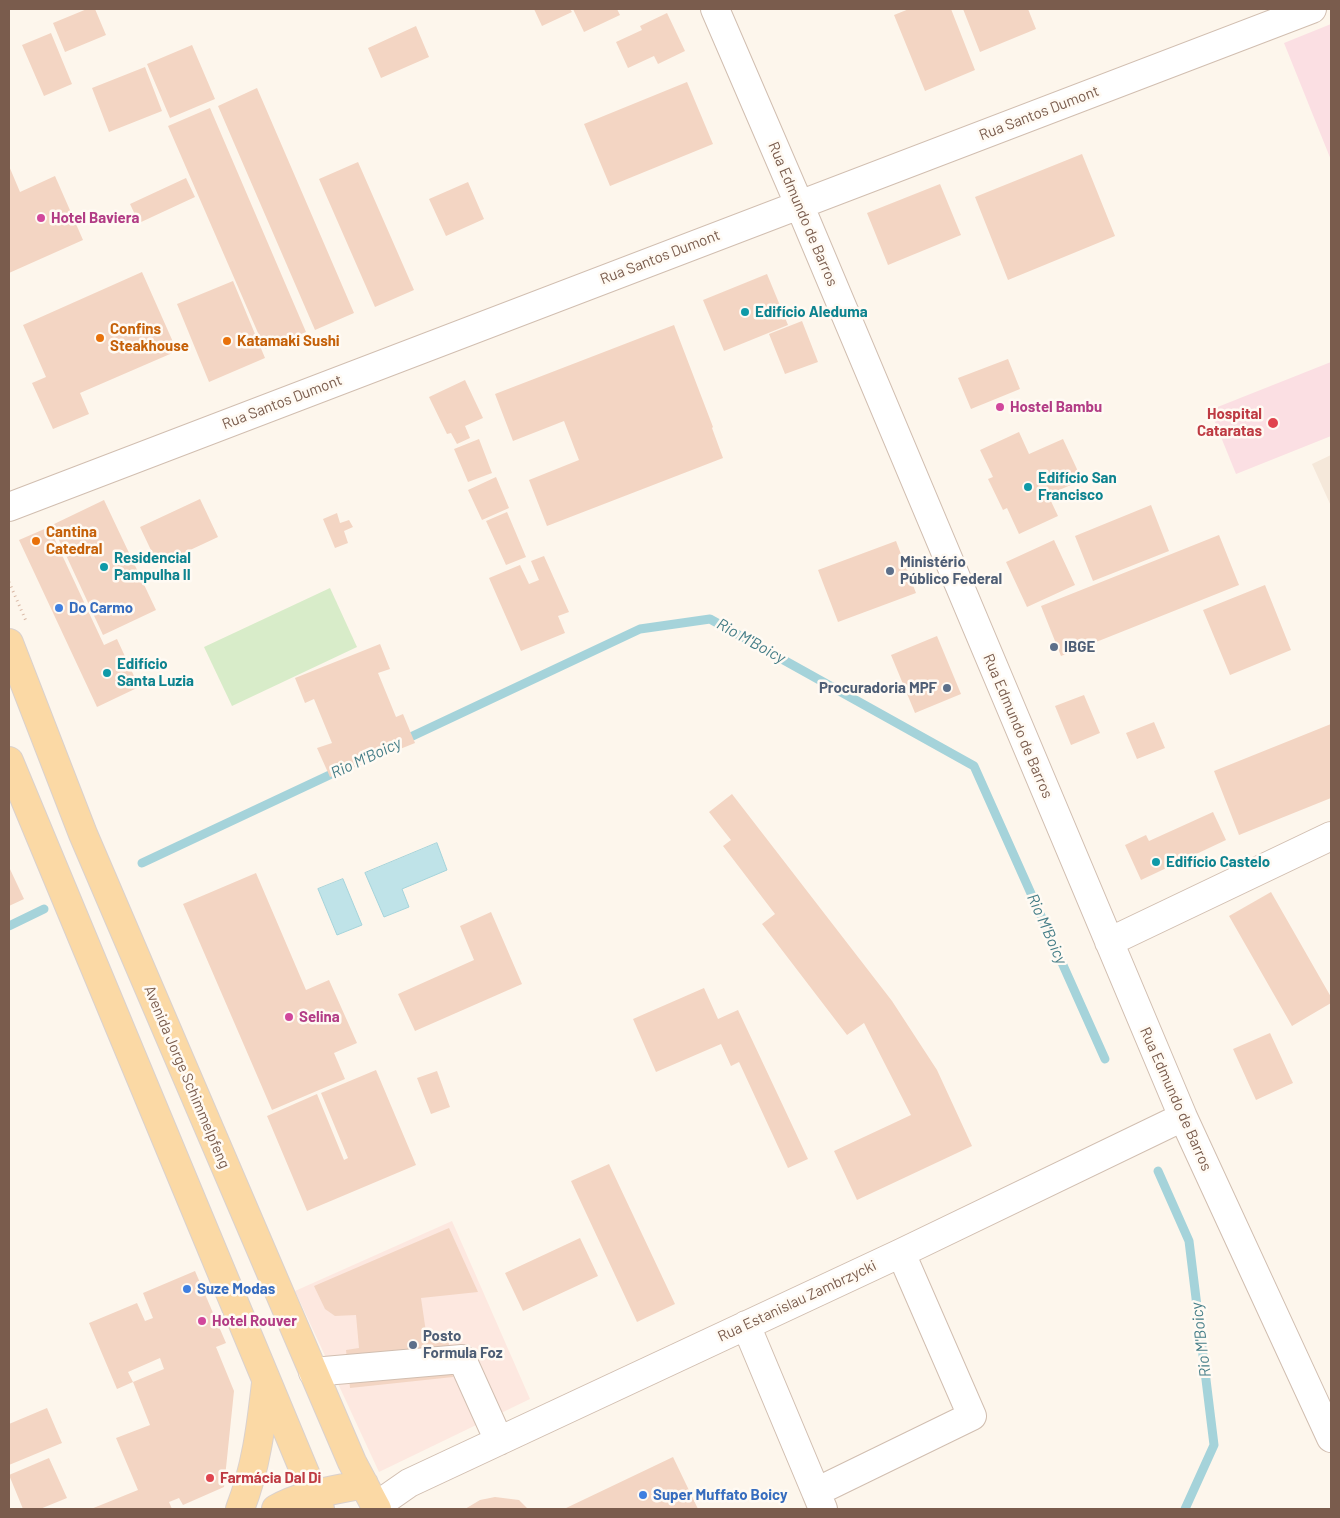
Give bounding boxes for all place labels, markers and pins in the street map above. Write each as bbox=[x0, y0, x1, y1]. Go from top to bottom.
place label: Hotel Baviera bbox=[51, 209, 139, 227]
marker: Hotel Baviera bbox=[35, 212, 47, 224]
place label: Edifício Aleduma bbox=[755, 303, 868, 321]
marker: Edifício Aleduma bbox=[739, 306, 751, 318]
place label: Confins Steakhouse bbox=[110, 320, 189, 355]
marker: Confins Steakhouse bbox=[94, 332, 106, 344]
place label: Katamaki Sushi bbox=[237, 332, 340, 350]
marker: Katamaki Sushi bbox=[221, 335, 233, 347]
place label: Hostel Bambu bbox=[1010, 398, 1102, 416]
marker: Hostel Bambu bbox=[994, 401, 1006, 413]
place label: Hospital Cataratas bbox=[1197, 405, 1262, 440]
marker: Hospital Cataratas bbox=[1266, 416, 1280, 430]
place label: Edifício San Francisco bbox=[1038, 469, 1117, 504]
marker: Edifício San Francisco bbox=[1022, 481, 1034, 493]
place label: Cantina Catedral bbox=[46, 523, 102, 558]
marker: Cantina Catedral bbox=[30, 535, 42, 547]
place label: Residencial Pampulha II bbox=[114, 549, 191, 584]
place label: Ministério Público Federal bbox=[900, 553, 1002, 588]
marker: Residencial Pampulha II bbox=[98, 561, 110, 573]
marker: Ministério Público Federal bbox=[884, 565, 896, 577]
place label: Do Carmo bbox=[69, 599, 133, 617]
marker: Do Carmo bbox=[53, 602, 65, 614]
place label: IBGE bbox=[1064, 638, 1095, 656]
marker: IBGE bbox=[1048, 641, 1060, 653]
place label: Edifício Santa Luzia bbox=[117, 655, 194, 690]
marker: Edifício Santa Luzia bbox=[101, 667, 113, 679]
place label: Procuradoria MPF bbox=[819, 679, 937, 697]
marker: Procuradoria MPF bbox=[941, 682, 953, 694]
place label: Edifício Castelo bbox=[1166, 853, 1270, 871]
marker: Edifício Castelo bbox=[1150, 856, 1162, 868]
place label: Selina bbox=[299, 1008, 340, 1026]
marker: Selina bbox=[283, 1011, 295, 1023]
place label: Suze Modas bbox=[197, 1280, 275, 1298]
marker: Suze Modas bbox=[181, 1283, 193, 1295]
place label: Hotel Rouver bbox=[212, 1312, 297, 1330]
marker: Hotel Rouver bbox=[196, 1315, 208, 1327]
place label: Posto Formula Foz bbox=[423, 1327, 503, 1362]
marker: Posto Formula Foz bbox=[407, 1339, 419, 1351]
place label: Farmácia Dal Di bbox=[220, 1469, 321, 1487]
marker: Farmácia Dal Di bbox=[204, 1472, 216, 1484]
place label: Super Muffato Boicy bbox=[653, 1486, 788, 1504]
marker: Super Muffato Boicy bbox=[637, 1489, 649, 1501]

